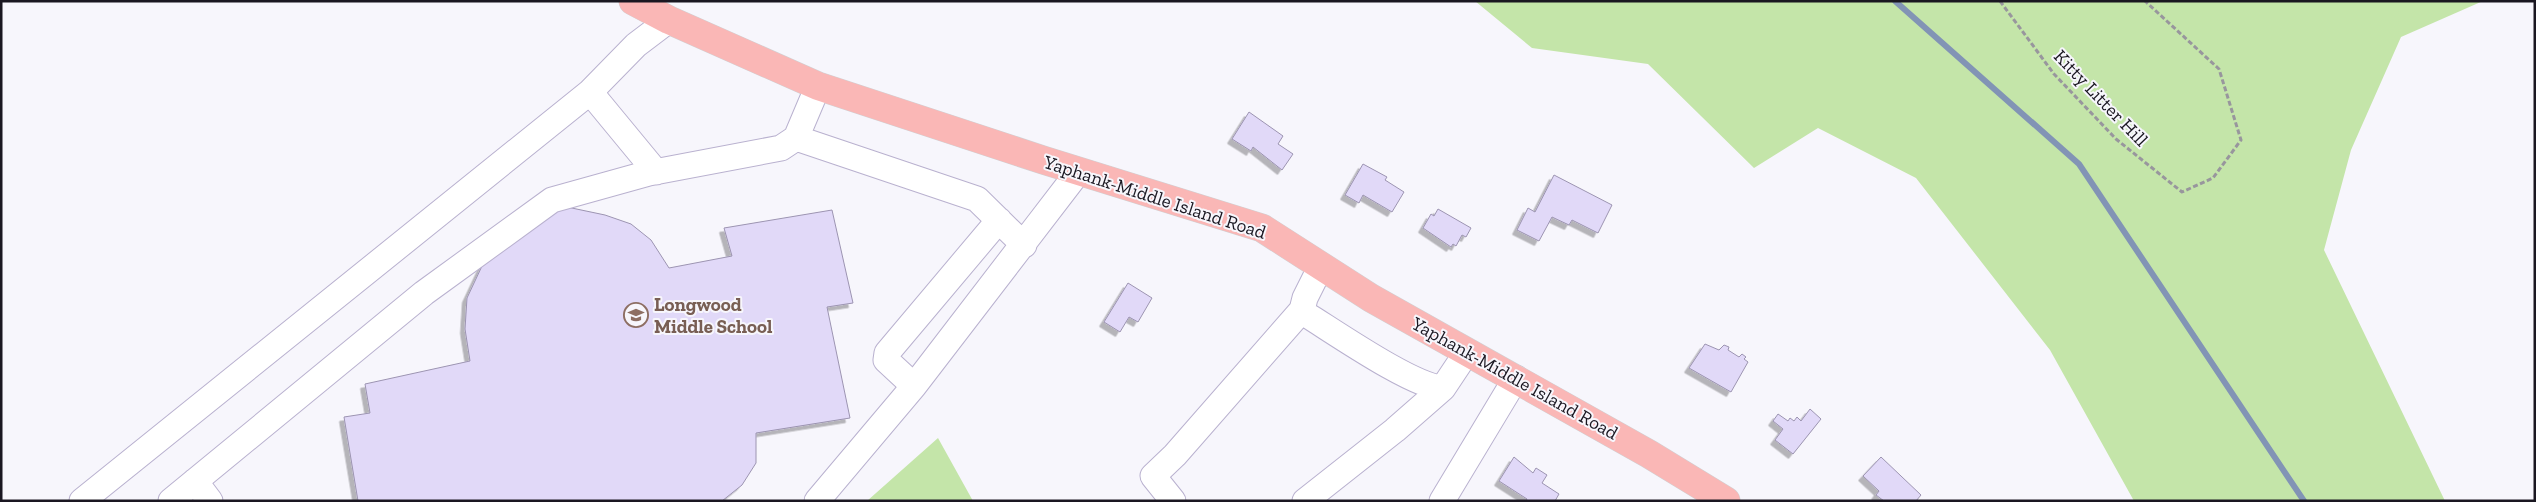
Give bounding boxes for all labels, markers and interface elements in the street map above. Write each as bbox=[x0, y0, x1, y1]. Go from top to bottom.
street label: Kitty Litter Hill bbox=[2049, 45, 2153, 151]
street label: Yaphank-Middle Island Road bbox=[1040, 150, 1270, 244]
place label: Longwood Middle School bbox=[654, 293, 773, 338]
school or university icon: Longwood Middle School bbox=[623, 302, 649, 328]
street label: Yaphank-Middle Island Road bbox=[1407, 311, 1623, 445]

